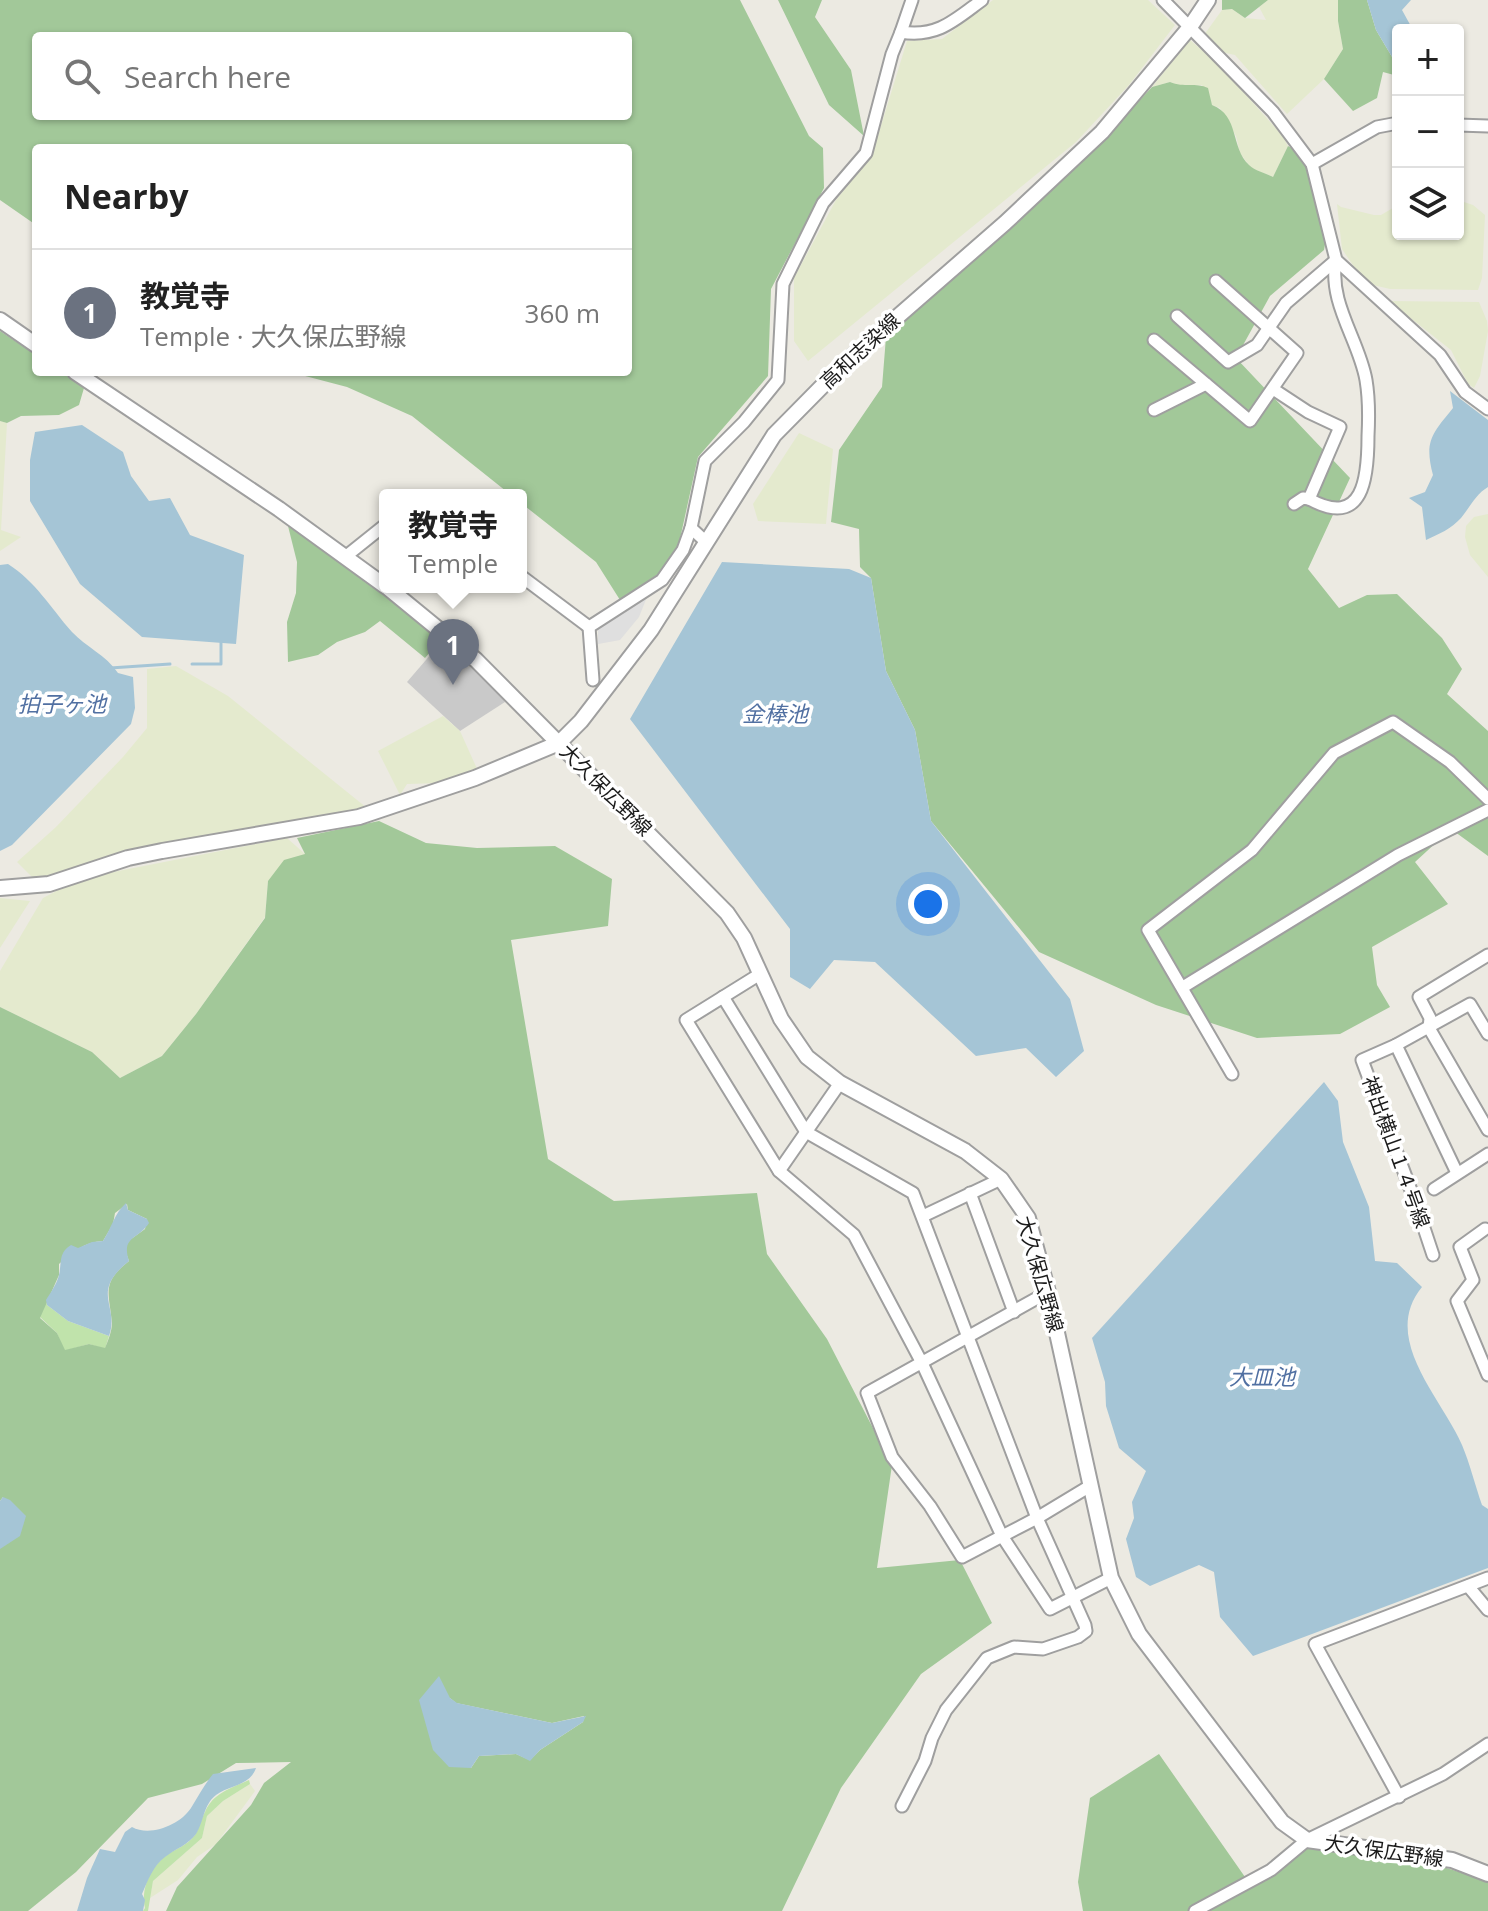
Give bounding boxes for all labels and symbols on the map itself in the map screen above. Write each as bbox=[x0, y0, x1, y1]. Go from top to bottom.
street label: 高和志染線 bbox=[814, 307, 905, 395]
pin: 1 bbox=[427, 619, 479, 685]
water label: 拍子ヶ池 bbox=[18, 688, 108, 718]
water label: 金棒池 bbox=[742, 698, 810, 728]
street label: 大久保広野線 bbox=[554, 738, 658, 842]
your location bbox=[908, 884, 948, 924]
street label: 神出横山１４号線 bbox=[1356, 1072, 1437, 1232]
street label: 大久保広野線 bbox=[1011, 1212, 1070, 1335]
water label: 大皿池 bbox=[1229, 1361, 1297, 1391]
street label: 大久保広野線 bbox=[1323, 1829, 1445, 1872]

